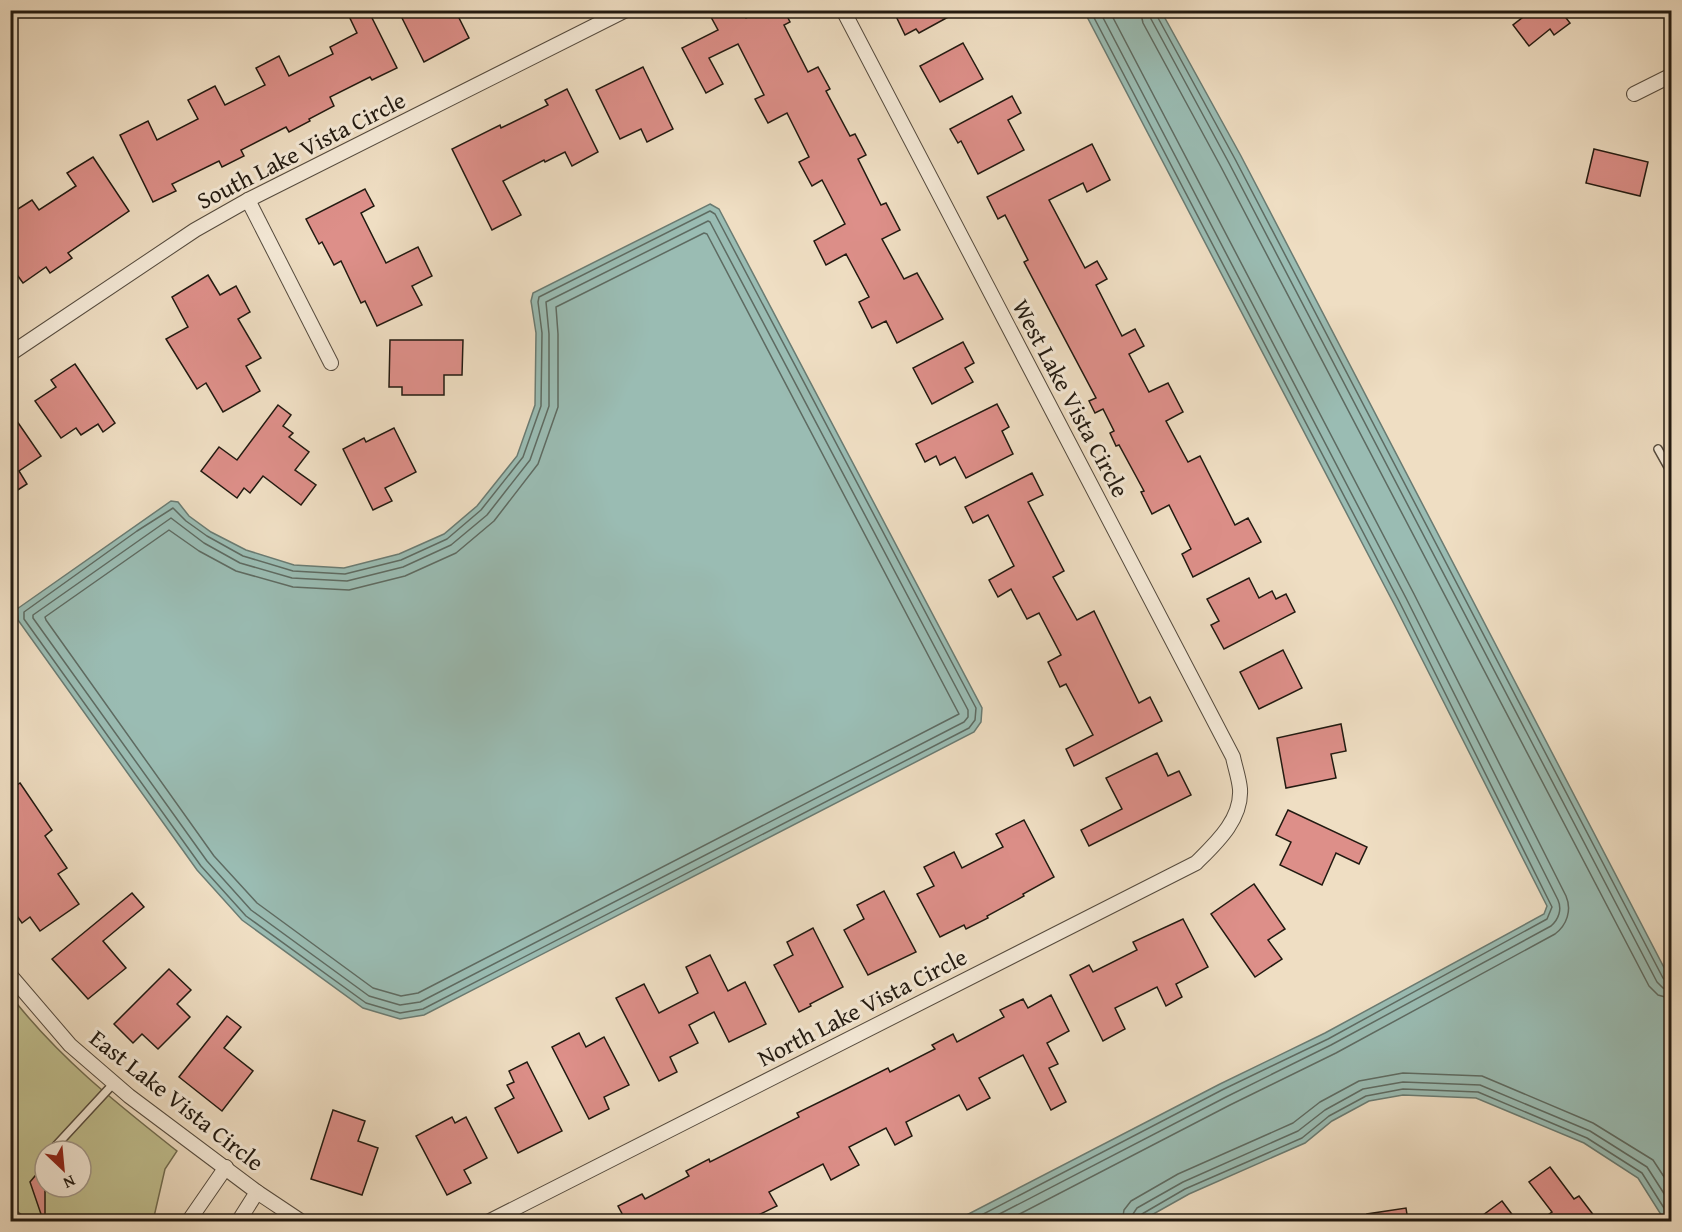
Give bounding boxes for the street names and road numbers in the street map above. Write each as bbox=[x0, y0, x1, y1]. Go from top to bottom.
street label: South Lake Vista Circle bbox=[191, 82, 411, 218]
street label: West Lake Vista Circle bbox=[1004, 293, 1138, 503]
street label: North Lake Vista Circle bbox=[751, 939, 973, 1075]
street label: East Lake Vista Circle bbox=[82, 1021, 272, 1179]

